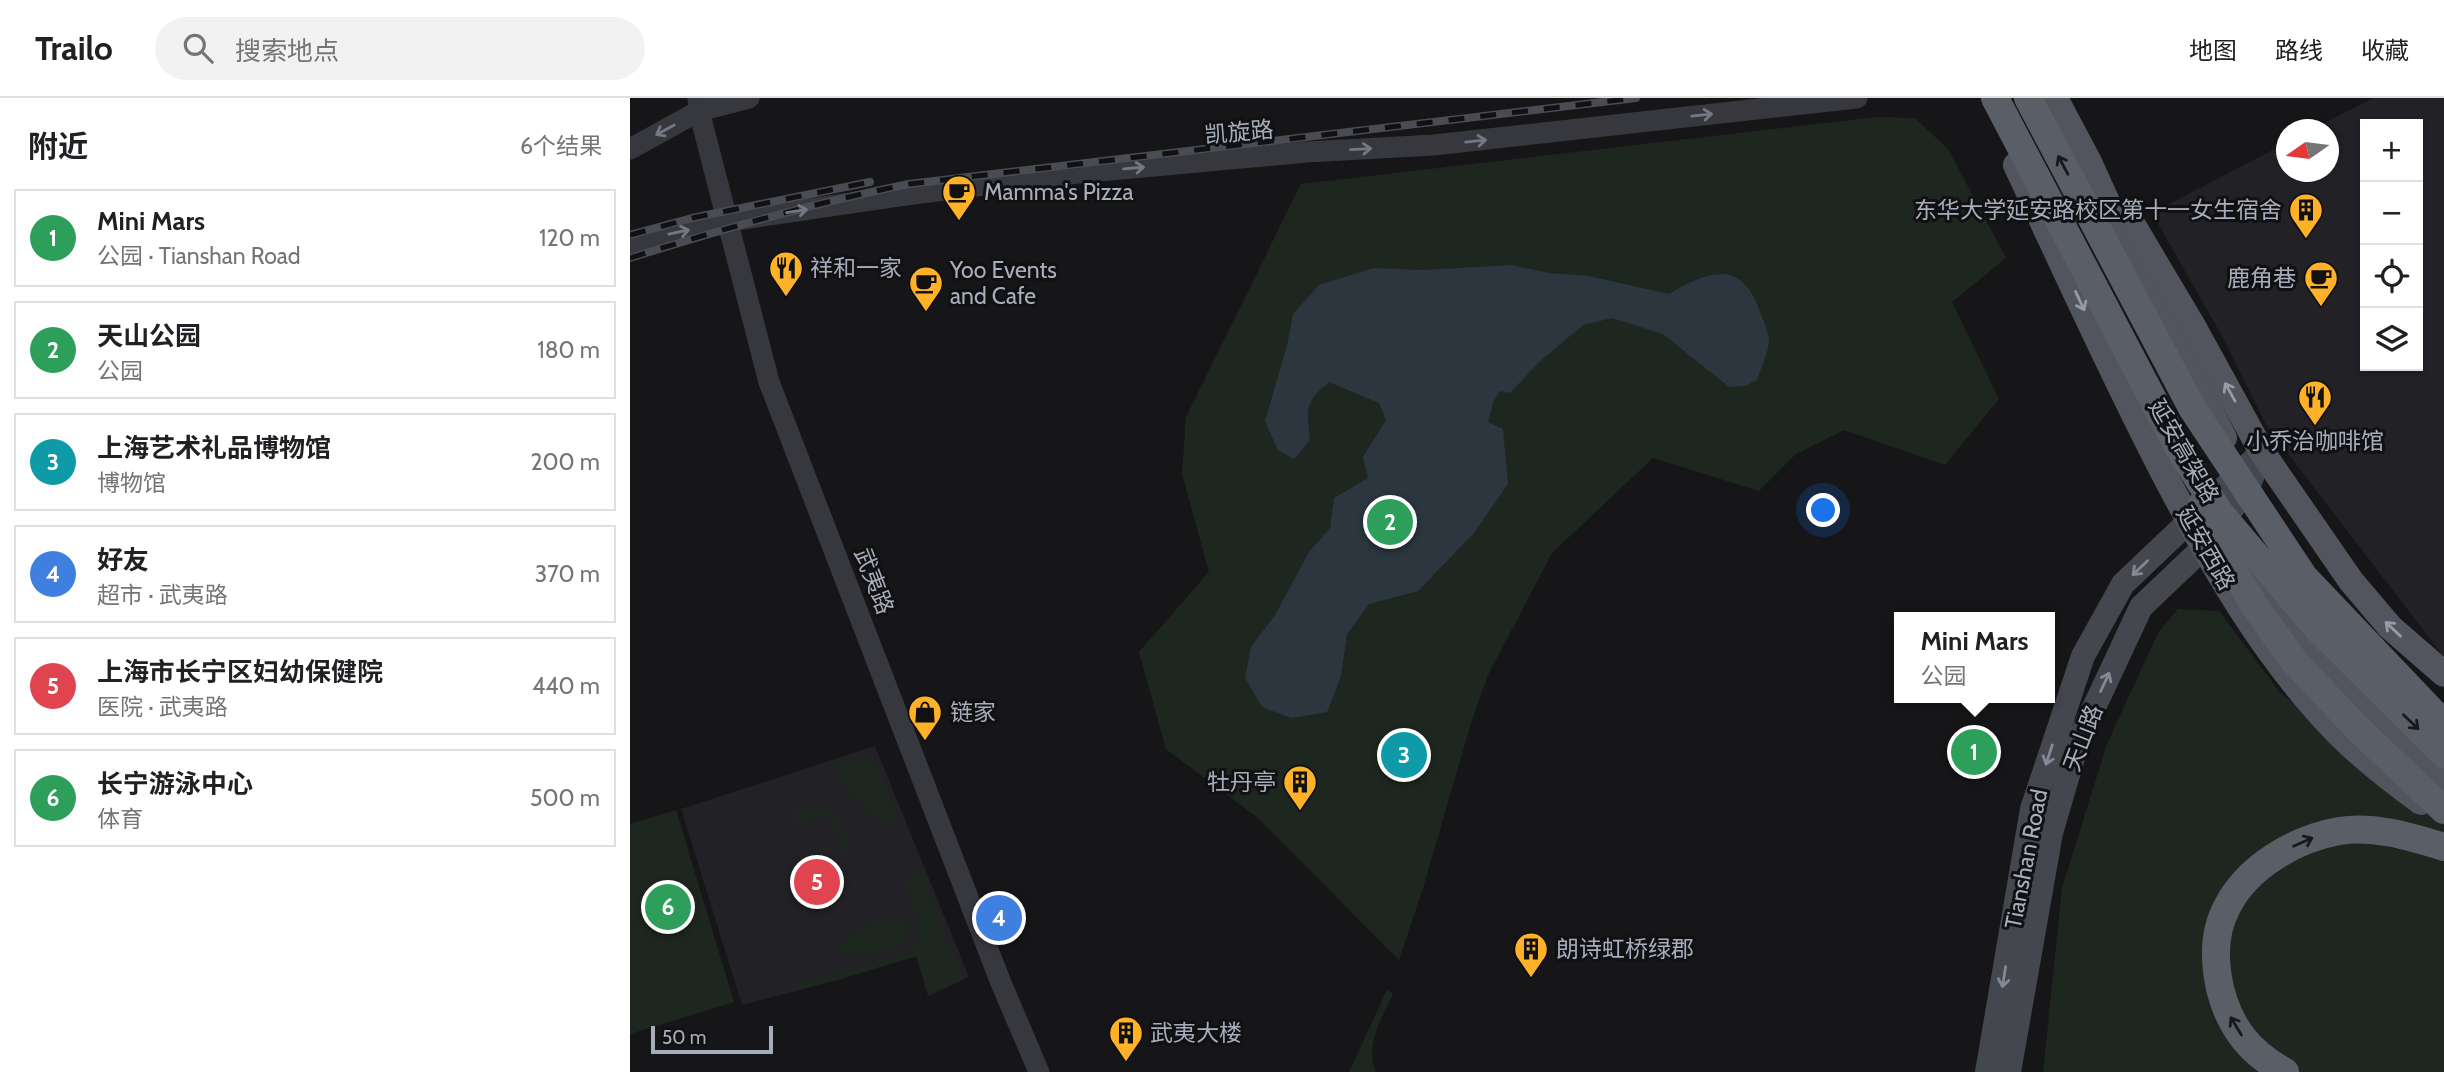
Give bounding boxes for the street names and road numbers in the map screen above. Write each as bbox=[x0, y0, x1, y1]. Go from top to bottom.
street label: 凯旋路 bbox=[1203, 115, 1275, 149]
street label: 延安高架路 bbox=[2143, 394, 2225, 508]
street label: 延安西路 bbox=[2171, 501, 2241, 595]
street label: 武夷路 bbox=[849, 544, 899, 618]
street label: 天山路 bbox=[2058, 701, 2108, 775]
street label: Tianshan Road bbox=[1999, 787, 2053, 931]

